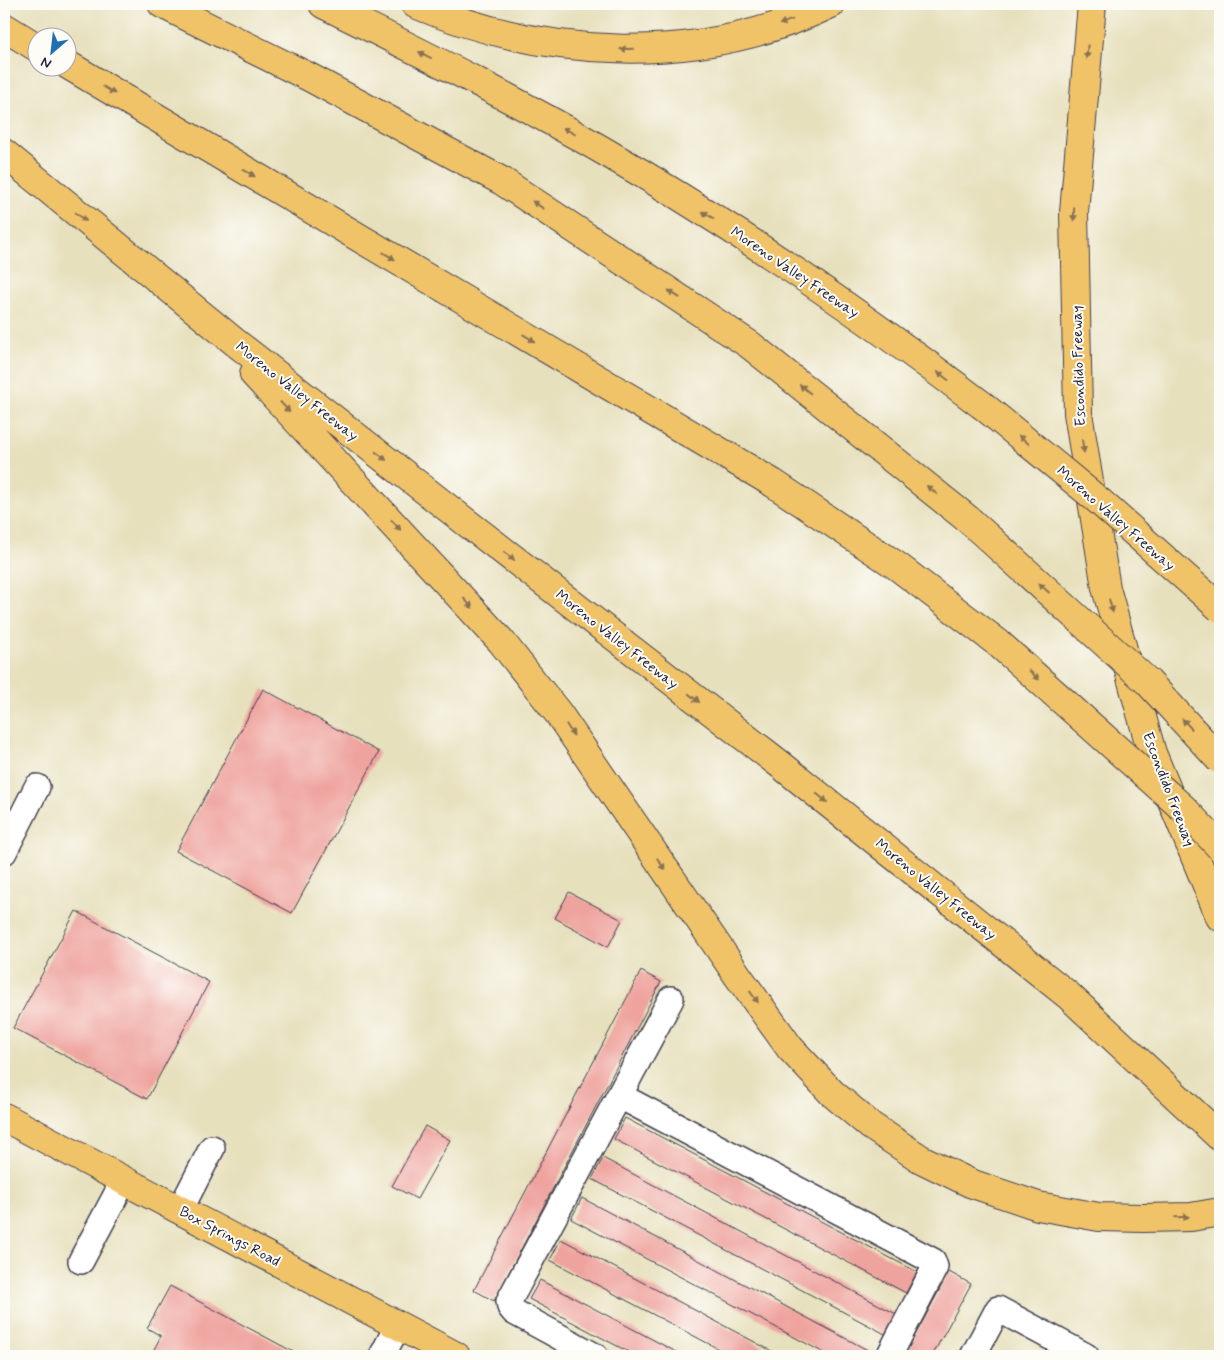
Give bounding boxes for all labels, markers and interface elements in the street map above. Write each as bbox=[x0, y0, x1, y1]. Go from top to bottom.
one-way arrow bbox=[778, 19, 793, 26]
north arrow bbox=[28, 28, 78, 78]
one-way arrow bbox=[1083, 44, 1091, 60]
one-way arrow bbox=[618, 45, 634, 53]
one-way arrow bbox=[418, 51, 433, 59]
text: N bbox=[38, 52, 55, 73]
one-way arrow bbox=[103, 86, 116, 95]
one-way arrow bbox=[562, 127, 575, 136]
one-way arrow bbox=[243, 168, 256, 177]
one-way arrow bbox=[531, 200, 545, 209]
one-way arrow bbox=[1070, 206, 1078, 222]
one-way arrow bbox=[702, 210, 715, 219]
one-way arrow bbox=[75, 211, 88, 222]
street label: Moreno Valley Freeway bbox=[726, 222, 863, 324]
one-way arrow bbox=[383, 251, 396, 260]
one-way arrow bbox=[667, 289, 680, 299]
street label: Escondido Freeway bbox=[1067, 305, 1091, 427]
one-way arrow bbox=[522, 334, 535, 343]
street label: Moreno Valley Freeway bbox=[231, 337, 362, 446]
one-way arrow bbox=[936, 371, 950, 381]
one-way arrow bbox=[799, 384, 812, 395]
one-way arrow bbox=[279, 400, 291, 412]
one-way arrow bbox=[1018, 434, 1031, 445]
one-way arrow bbox=[1079, 439, 1087, 455]
one-way arrow bbox=[374, 451, 387, 462]
street label: Moreno Valley Freeway bbox=[1052, 462, 1179, 576]
one-way arrow bbox=[926, 485, 939, 496]
one-way arrow bbox=[390, 519, 402, 531]
one-way arrow bbox=[503, 551, 516, 561]
one-way arrow bbox=[1039, 582, 1051, 594]
street label: Moreno Valley Freeway bbox=[551, 585, 682, 694]
one-way arrow bbox=[462, 597, 473, 610]
one-way arrow bbox=[1107, 599, 1115, 614]
one-way arrow bbox=[1028, 669, 1040, 681]
one-way arrow bbox=[687, 692, 700, 703]
one-way arrow bbox=[1181, 718, 1193, 730]
one-way arrow bbox=[565, 723, 575, 736]
street label: Escondido Freeway bbox=[1137, 729, 1199, 850]
one-way arrow bbox=[815, 792, 828, 803]
street label: Moreno Valley Freeway bbox=[870, 834, 1001, 945]
one-way arrow bbox=[656, 857, 666, 871]
one-way arrow bbox=[749, 990, 759, 1004]
street label: Box Springs Road bbox=[176, 1202, 284, 1272]
one-way arrow bbox=[1174, 1213, 1190, 1221]

